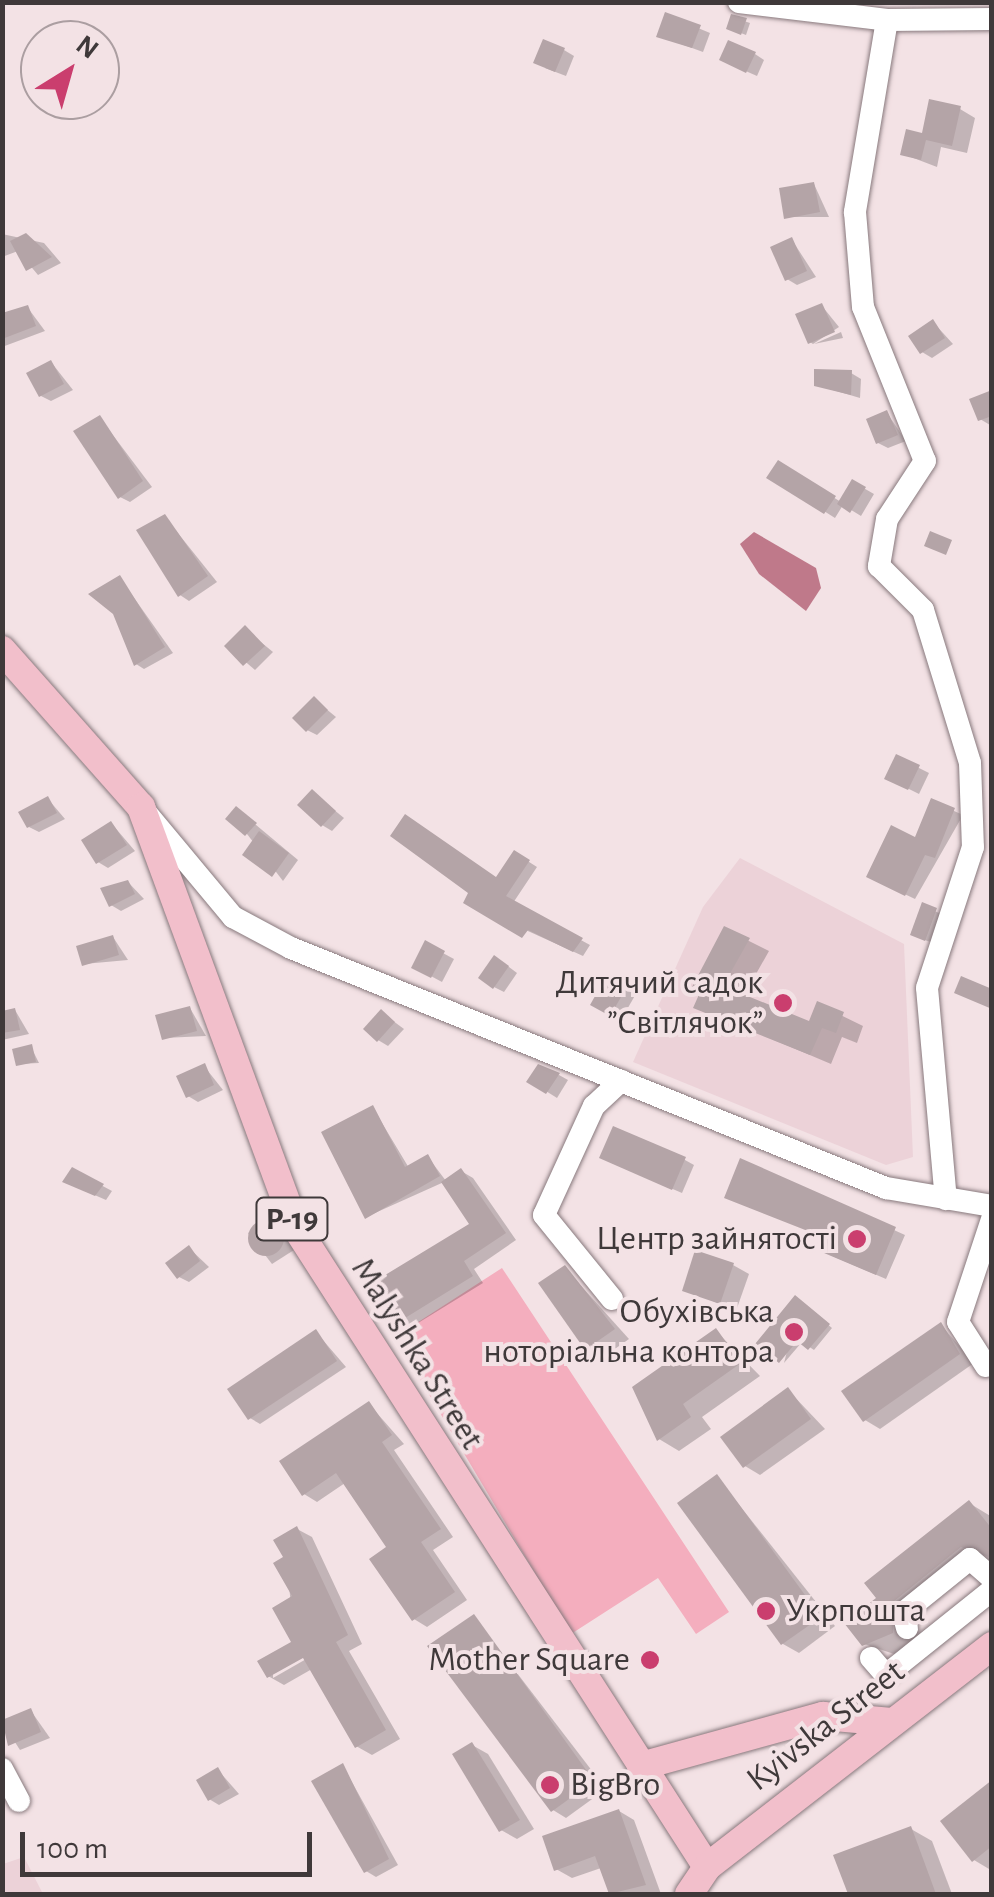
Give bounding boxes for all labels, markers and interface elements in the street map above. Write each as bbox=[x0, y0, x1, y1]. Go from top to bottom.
north arrow bbox=[20, 20, 120, 120]
text: N bbox=[71, 31, 103, 65]
place label: Дитячий садок ”Світлячок” bbox=[556, 962, 763, 1044]
marker: Дитячий садок ”Світлячок” bbox=[772, 992, 794, 1014]
road number: Р-19 bbox=[254, 1192, 330, 1246]
place label: Центр зайнятості bbox=[596, 1218, 837, 1260]
marker: Центр зайнятості bbox=[846, 1228, 868, 1250]
street label: Malyshka Street bbox=[342, 1251, 492, 1457]
place label: Обухівська ноторіальна контора bbox=[483, 1291, 774, 1373]
marker: Обухівська ноторіальна контора bbox=[783, 1321, 805, 1343]
place label: Укрпошта bbox=[786, 1590, 925, 1632]
marker: Укрпошта bbox=[755, 1600, 777, 1622]
place label: Mother Square bbox=[429, 1639, 630, 1681]
marker: Mother Square bbox=[639, 1649, 661, 1671]
street label: Kyivska Street bbox=[739, 1651, 913, 1801]
place label: BigBro bbox=[570, 1764, 661, 1806]
marker: BigBro bbox=[539, 1774, 561, 1796]
scale bar bbox=[25, 1812, 318, 1874]
text: 100 m bbox=[37, 1834, 108, 1864]

